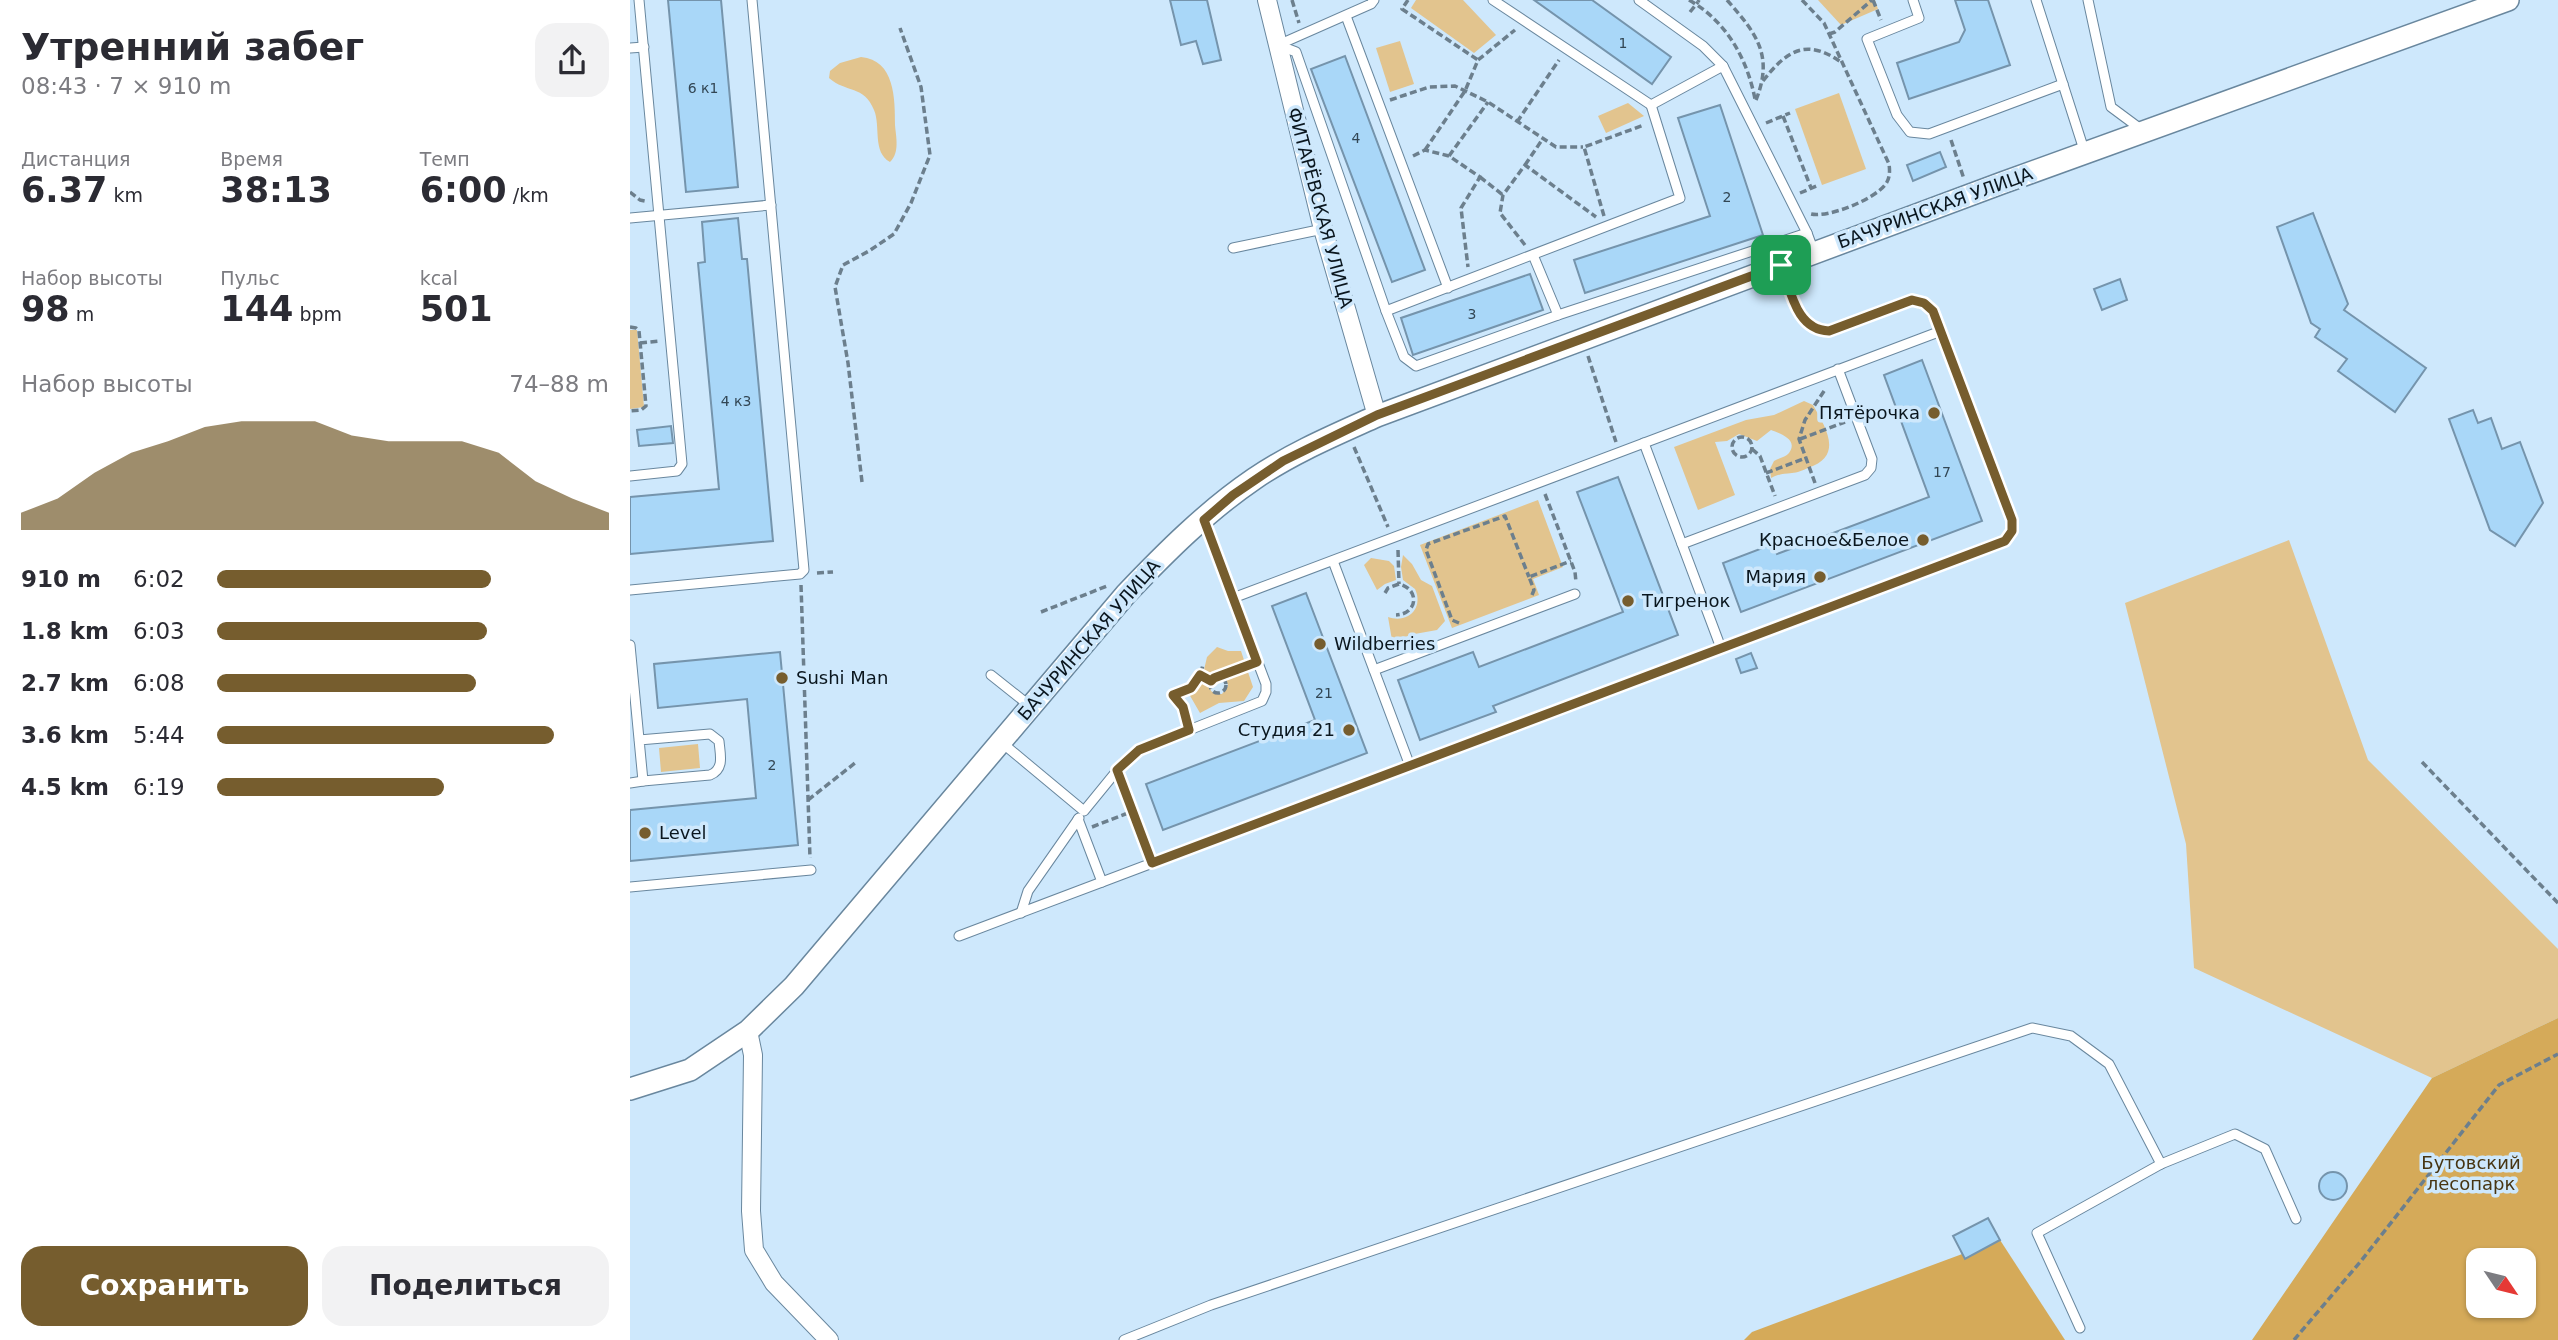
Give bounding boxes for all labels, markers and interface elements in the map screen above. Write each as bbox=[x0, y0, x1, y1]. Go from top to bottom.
button: share bbox=[535, 23, 609, 97]
text: Утренний забег bbox=[21, 25, 364, 69]
house number: 1 bbox=[1619, 35, 1627, 51]
text: 08:43 · 7 × 910 m bbox=[21, 73, 231, 99]
house number: 6 к1 bbox=[688, 80, 718, 96]
street label: ФИТАРЁВСКАЯ УЛИЦА bbox=[1284, 105, 1358, 311]
house number: 4 bbox=[1352, 130, 1361, 146]
text: Дистанция bbox=[21, 148, 130, 170]
text: Время bbox=[220, 148, 283, 170]
text: Темп bbox=[420, 148, 470, 170]
street label: БАЧУРИНСКАЯ УЛИЦА bbox=[1834, 162, 2036, 253]
text: 6.37 bbox=[21, 170, 107, 210]
text: 38:13 bbox=[220, 170, 332, 210]
text: 6:00 bbox=[420, 170, 507, 210]
text: km bbox=[107, 184, 143, 206]
text: /km bbox=[507, 184, 549, 206]
house number: 2 bbox=[1723, 189, 1731, 205]
pin bbox=[1751, 235, 1811, 295]
icon: arrive bbox=[1762, 246, 1800, 284]
text: Набор высоты bbox=[21, 267, 163, 289]
text: Пульс bbox=[220, 267, 280, 289]
text: kcal bbox=[420, 267, 458, 289]
text: 98 bbox=[21, 289, 70, 329]
text: 144 bbox=[220, 289, 293, 329]
text: 501 bbox=[420, 289, 493, 329]
text: m bbox=[70, 303, 94, 325]
text: bpm bbox=[293, 303, 342, 325]
house number: 3 bbox=[1468, 306, 1476, 322]
text: Набор высоты bbox=[21, 371, 193, 397]
text: 74–88 m bbox=[509, 371, 609, 397]
house number: 4 к3 bbox=[721, 393, 751, 409]
place label: Пятёрочка bbox=[1819, 402, 1920, 423]
marker: Пятёрочка bbox=[1926, 405, 1942, 421]
house number: 17 bbox=[1933, 464, 1951, 480]
place label: Красное&Белое bbox=[1759, 529, 1909, 550]
marker: Красное&Белое bbox=[1915, 532, 1931, 548]
street label: БАЧУРИНСКАЯ УЛИЦА bbox=[1013, 555, 1165, 724]
text: 910 m bbox=[21, 566, 101, 592]
text: 6:02 bbox=[133, 566, 185, 592]
place label: Мария bbox=[1745, 566, 1806, 587]
marker: Мария bbox=[1812, 569, 1828, 585]
place label: Тигренок bbox=[1641, 590, 1730, 611]
marker: Тигренок bbox=[1620, 593, 1636, 609]
text: 1.8 km bbox=[21, 618, 109, 644]
text: 6:03 bbox=[133, 618, 185, 644]
place label: Wildberries bbox=[1334, 633, 1435, 654]
marker: Wildberries bbox=[1312, 636, 1328, 652]
place label: Sushi Man bbox=[796, 667, 888, 688]
text: 2.7 km bbox=[21, 670, 109, 696]
text: 6:08 bbox=[133, 670, 185, 696]
marker: Sushi Man bbox=[774, 670, 790, 686]
house number: 21 bbox=[1315, 685, 1333, 701]
place label: Студия 21 bbox=[1238, 719, 1335, 740]
text: 3.6 km bbox=[21, 722, 109, 748]
text: 5:44 bbox=[133, 722, 185, 748]
marker: Студия 21 bbox=[1341, 722, 1357, 738]
house number: 2 bbox=[768, 757, 776, 773]
text: 4.5 km bbox=[21, 774, 109, 800]
text: 6:19 bbox=[133, 774, 185, 800]
place label: Level bbox=[659, 822, 707, 843]
marker: Level bbox=[637, 825, 653, 841]
park label: Бутовский лесопарк bbox=[2421, 1152, 2521, 1194]
button: Сохранить bbox=[21, 1246, 308, 1326]
button: Поделиться bbox=[322, 1246, 609, 1326]
north arrow bbox=[2466, 1248, 2536, 1318]
map controls bbox=[2466, 1248, 2536, 1318]

